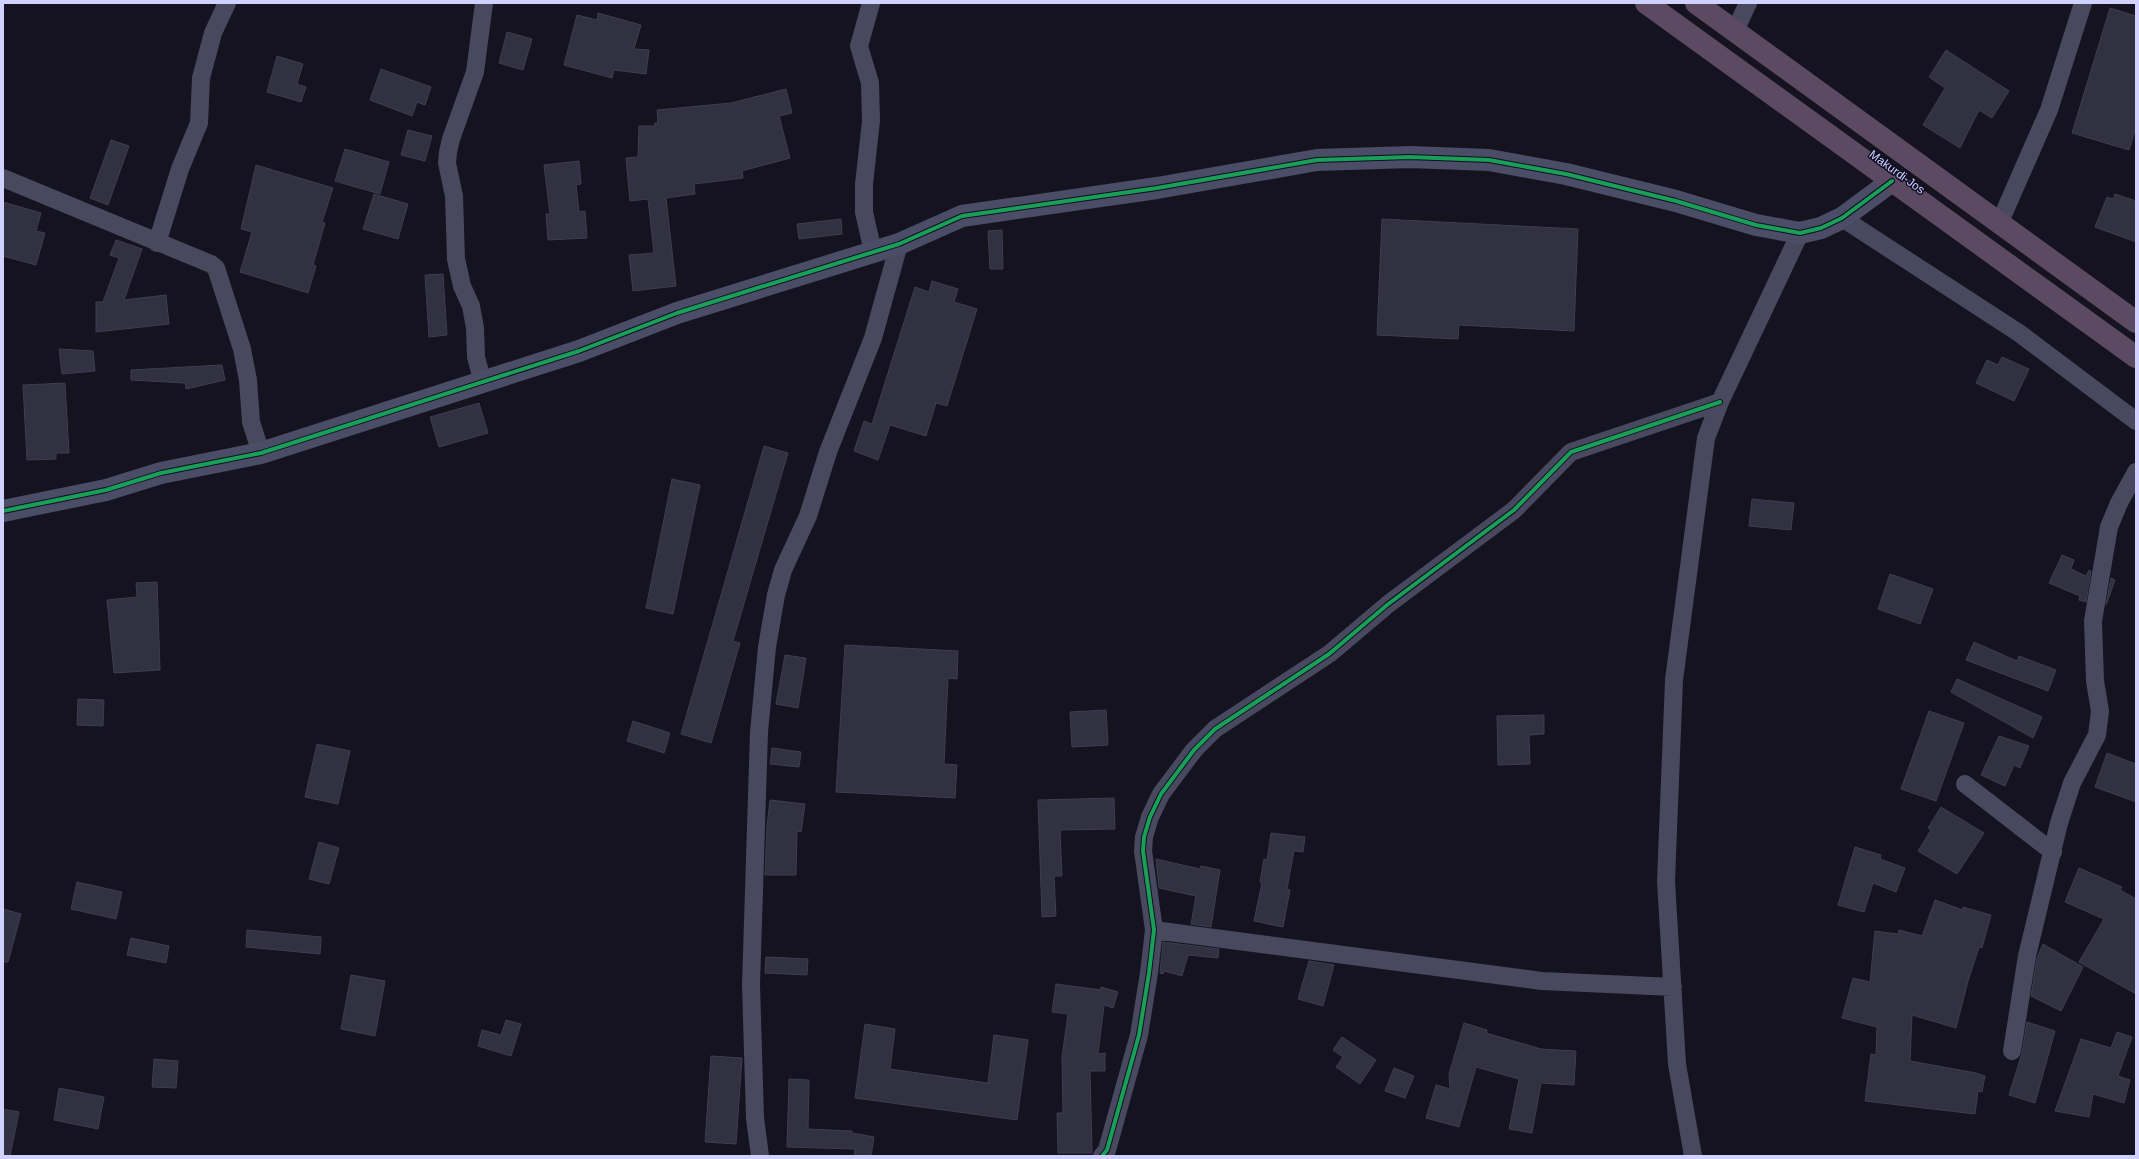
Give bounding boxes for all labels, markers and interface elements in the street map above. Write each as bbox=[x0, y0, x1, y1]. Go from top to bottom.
street label: Makurdi-Jos bbox=[1866, 147, 1928, 197]

